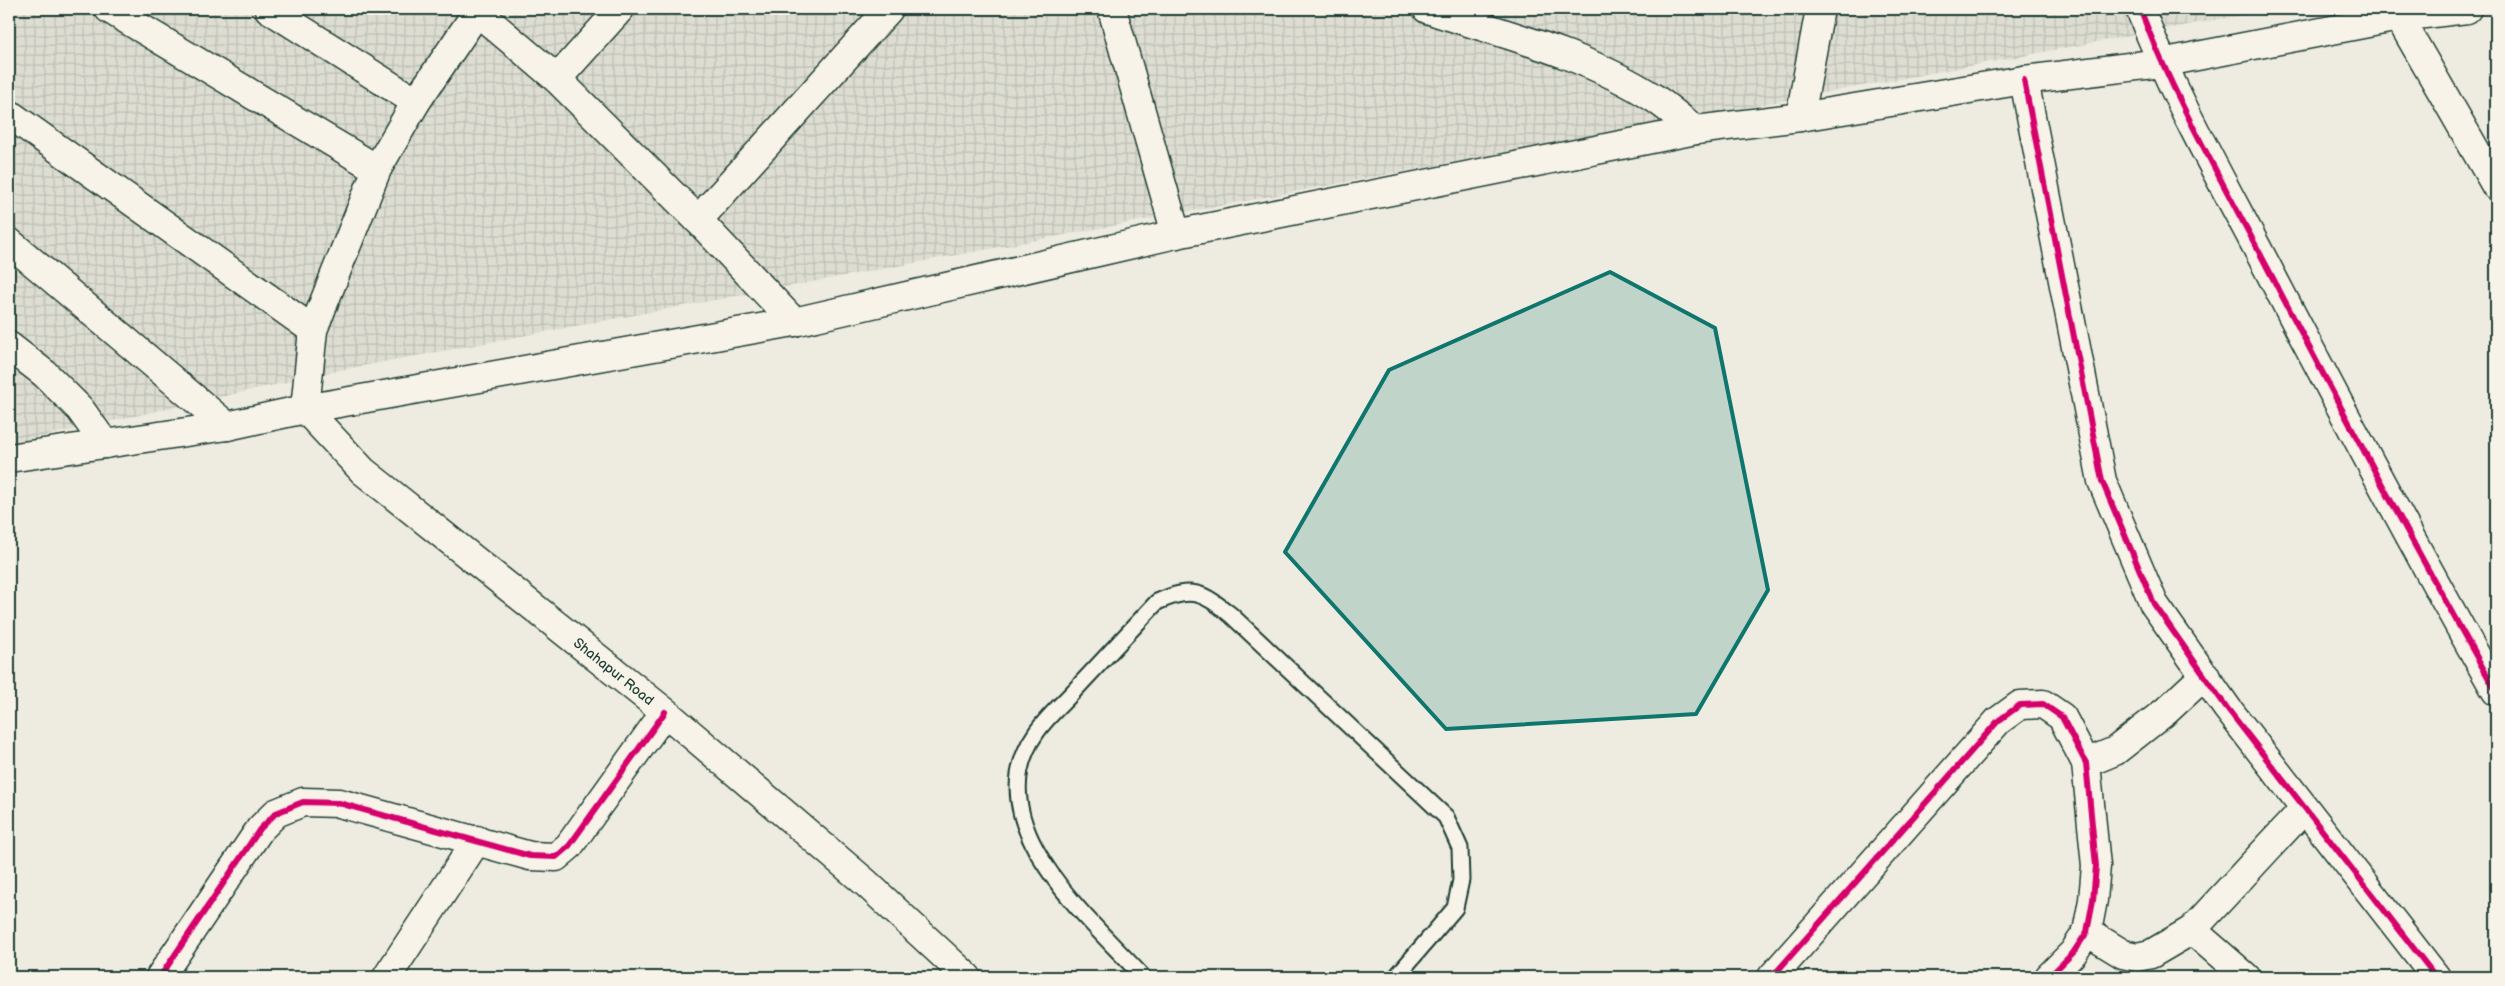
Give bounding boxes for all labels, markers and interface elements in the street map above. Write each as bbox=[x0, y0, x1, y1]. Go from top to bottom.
street label: Shahapur Road bbox=[570, 634, 657, 709]

